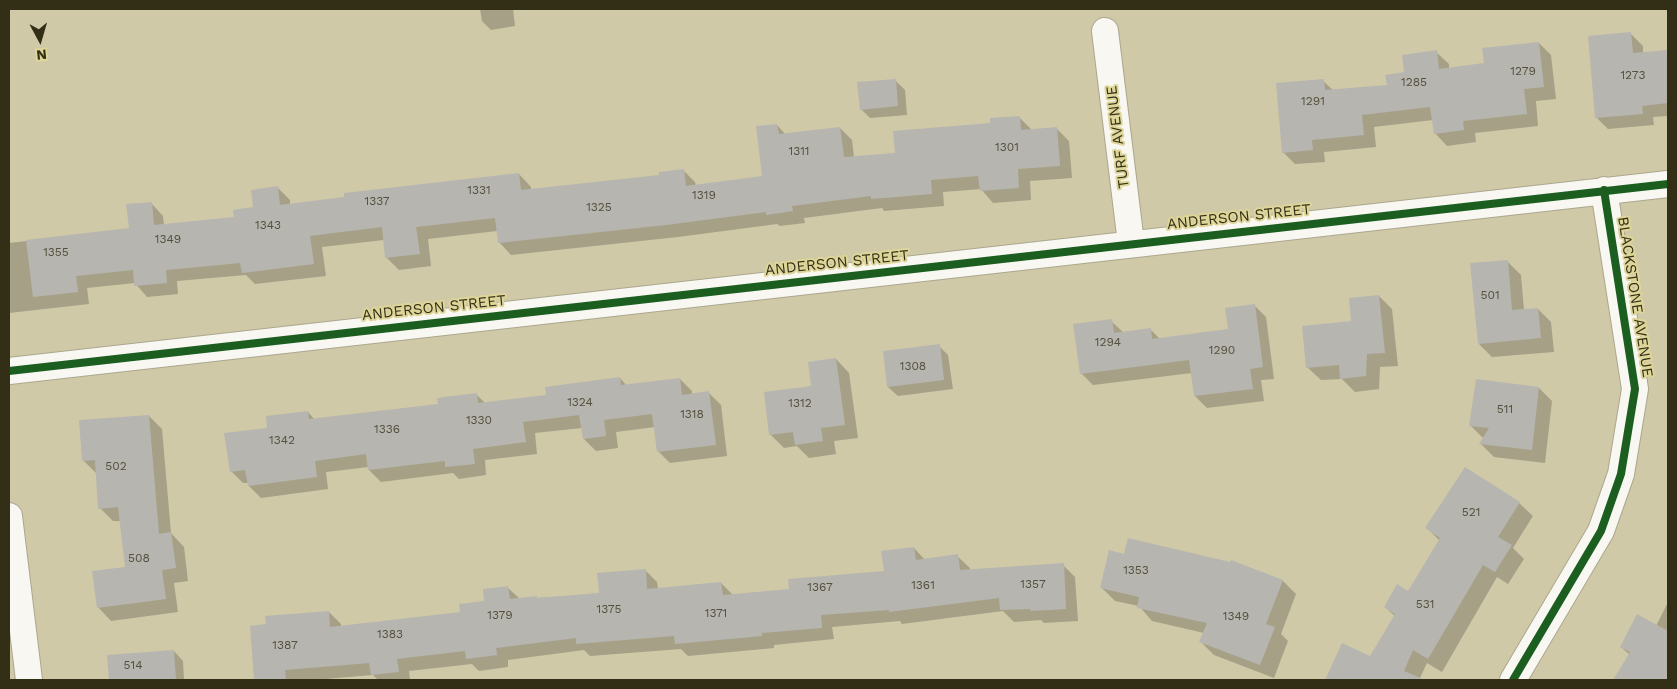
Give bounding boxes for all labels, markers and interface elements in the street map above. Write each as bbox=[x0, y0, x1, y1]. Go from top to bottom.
north arrow bbox=[15, 15, 65, 65]
text: N bbox=[36, 46, 48, 63]
house number: 1279 bbox=[1510, 64, 1536, 78]
house number: 1273 bbox=[1620, 68, 1646, 82]
house number: 1285 bbox=[1401, 75, 1427, 89]
street label: TURF AVENUE bbox=[1103, 85, 1133, 189]
house number: 1291 bbox=[1301, 94, 1325, 108]
house number: 1301 bbox=[995, 140, 1019, 154]
house number: 1311 bbox=[788, 144, 810, 158]
house number: 1331 bbox=[467, 183, 491, 197]
house number: 1319 bbox=[692, 188, 716, 202]
house number: 1337 bbox=[365, 194, 389, 208]
house number: 1325 bbox=[586, 200, 612, 214]
street label: ANDERSON STREET bbox=[1166, 200, 1312, 234]
street label: BLACKSTONE AVENUE bbox=[1613, 215, 1657, 379]
house number: 1343 bbox=[255, 218, 281, 232]
house number: 1349 bbox=[155, 232, 181, 246]
house number: 1355 bbox=[43, 245, 69, 259]
street label: ANDERSON STREET bbox=[764, 246, 910, 280]
house number: 501 bbox=[1480, 288, 1500, 302]
street label: ANDERSON STREET bbox=[361, 291, 507, 325]
house number: 1294 bbox=[1095, 335, 1121, 349]
house number: 1290 bbox=[1209, 343, 1235, 357]
house number: 1308 bbox=[900, 359, 926, 373]
house number: 1324 bbox=[567, 395, 593, 409]
house number: 1312 bbox=[788, 396, 812, 410]
house number: 511 bbox=[1497, 402, 1513, 416]
house number: 1318 bbox=[680, 407, 704, 421]
house number: 1330 bbox=[466, 413, 492, 427]
house number: 1336 bbox=[374, 422, 400, 436]
house number: 1342 bbox=[269, 433, 295, 447]
house number: 502 bbox=[105, 459, 127, 473]
house number: 521 bbox=[1462, 505, 1480, 519]
house number: 508 bbox=[128, 551, 150, 565]
house number: 1353 bbox=[1123, 563, 1149, 577]
house number: 1357 bbox=[1020, 577, 1046, 591]
house number: 1361 bbox=[911, 578, 935, 592]
house number: 1367 bbox=[807, 580, 833, 594]
house number: 531 bbox=[1416, 597, 1434, 611]
house number: 1375 bbox=[597, 602, 621, 616]
house number: 1371 bbox=[705, 606, 727, 620]
house number: 1379 bbox=[487, 608, 513, 622]
house number: 1349 bbox=[1223, 609, 1249, 623]
house number: 1383 bbox=[377, 627, 403, 641]
house number: 1387 bbox=[272, 638, 298, 652]
house number: 514 bbox=[124, 658, 142, 672]

